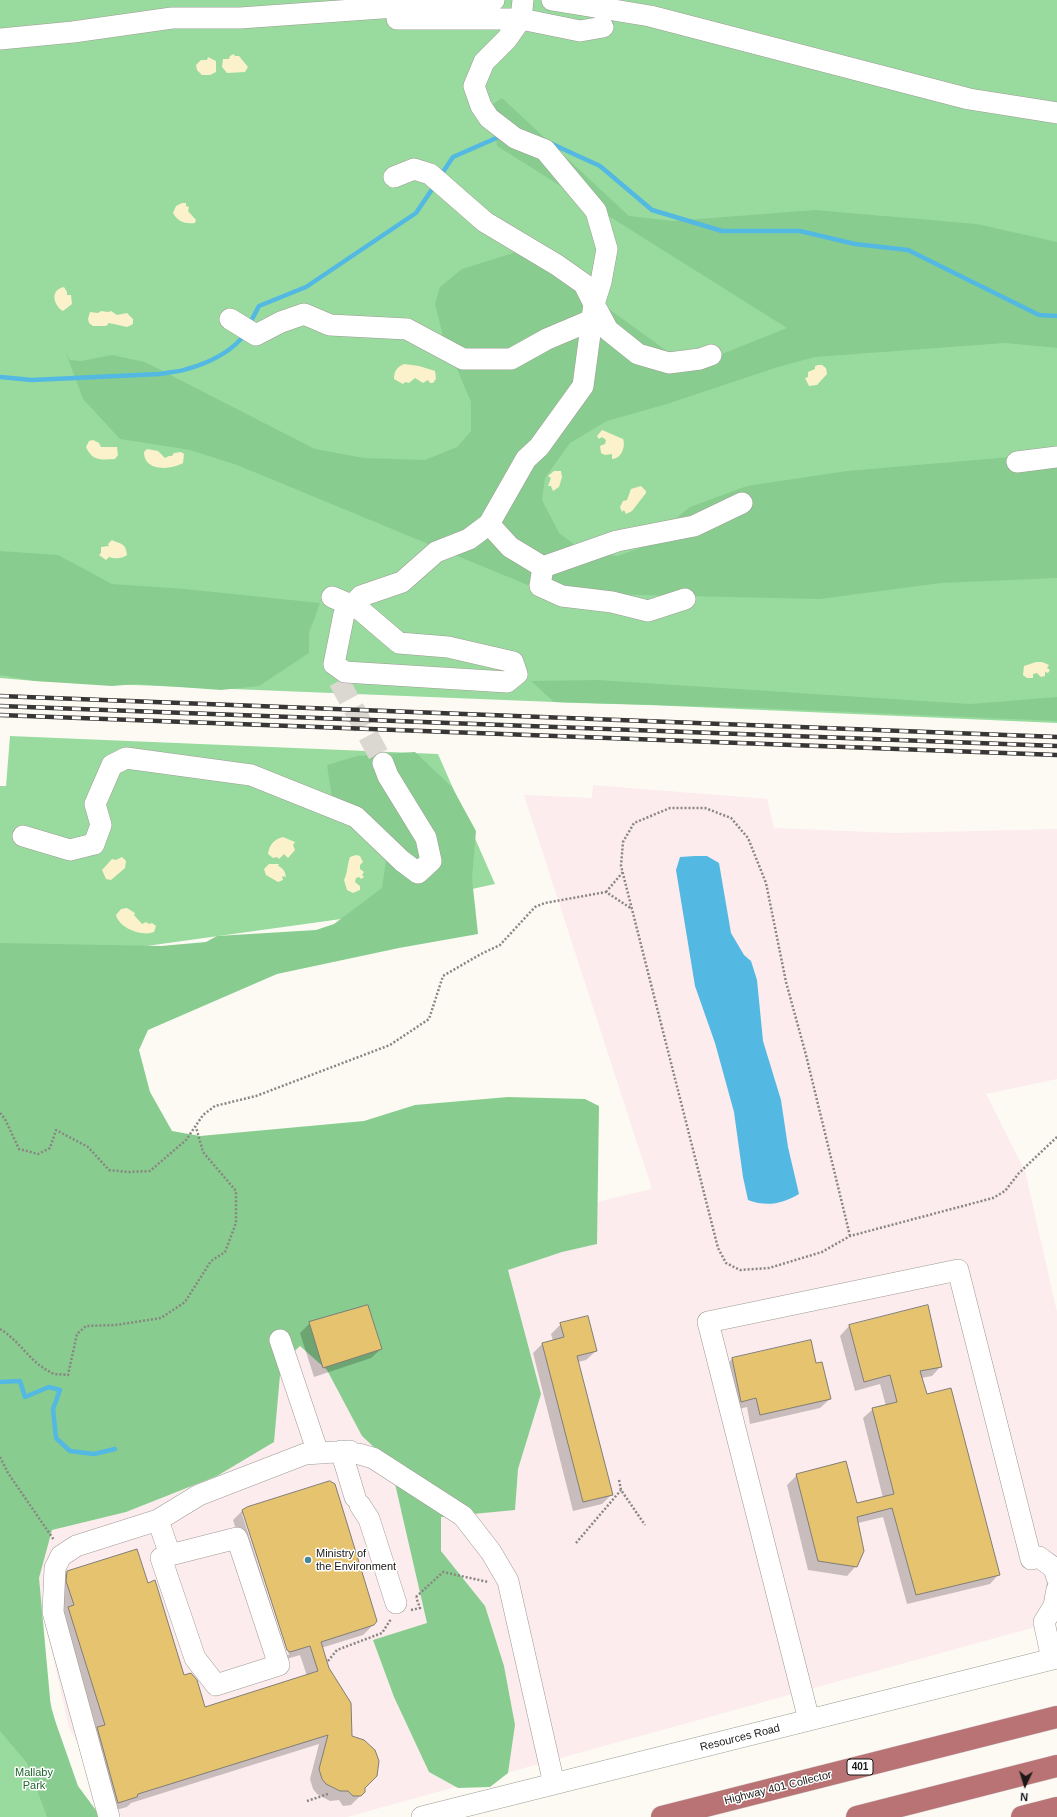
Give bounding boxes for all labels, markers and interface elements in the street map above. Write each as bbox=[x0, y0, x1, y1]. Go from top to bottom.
place label: Ministry of the Environment bbox=[316, 1547, 396, 1573]
marker: Ministry of the Environment bbox=[303, 1555, 313, 1565]
street label: Resources Road bbox=[699, 1722, 781, 1754]
road number: 401 bbox=[847, 1759, 873, 1775]
north arrow bbox=[1005, 1765, 1045, 1805]
park label: Mallaby Park bbox=[15, 1766, 53, 1792]
street label: Highway 401 Collector bbox=[723, 1768, 833, 1808]
text: N bbox=[1020, 1791, 1029, 1803]

